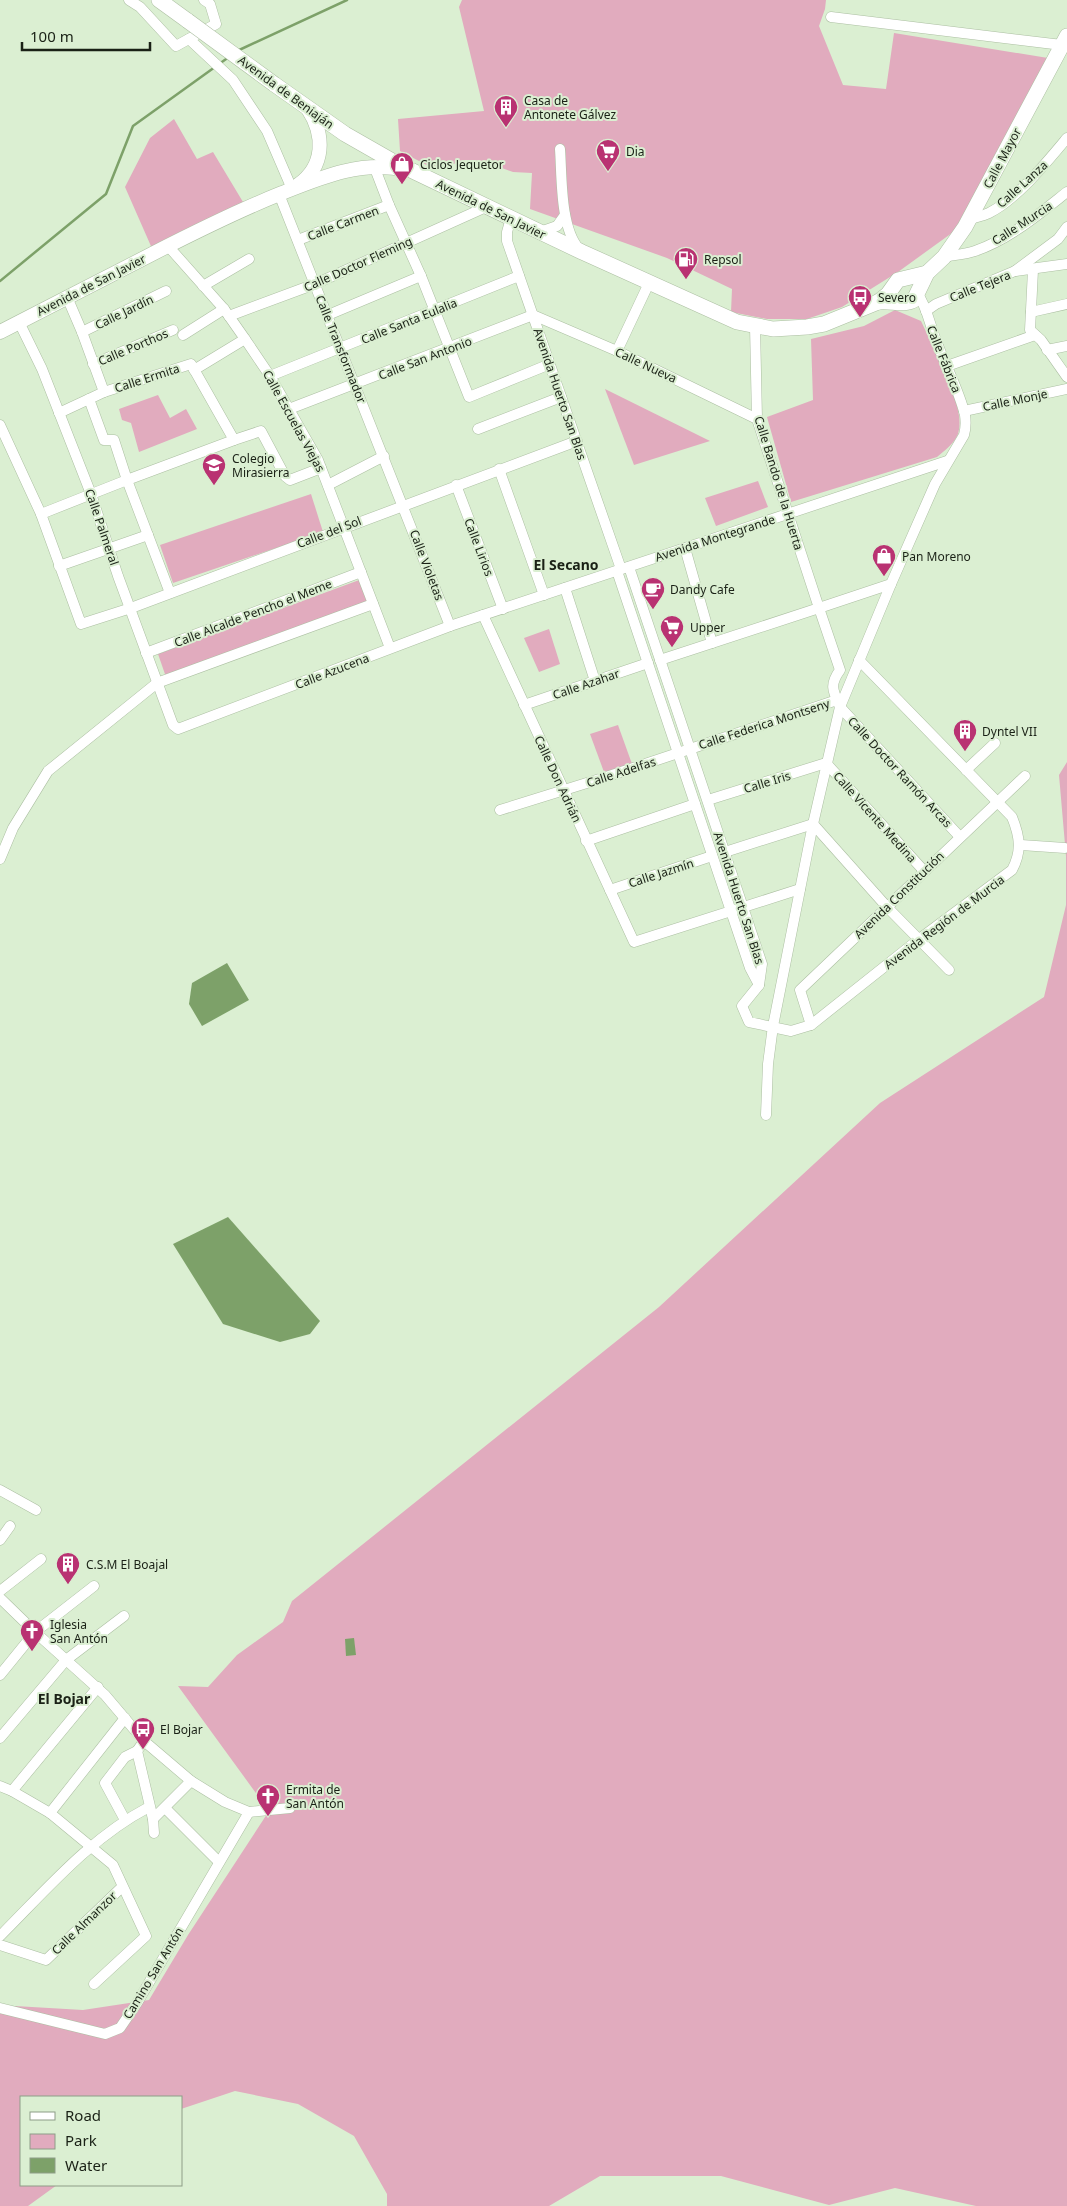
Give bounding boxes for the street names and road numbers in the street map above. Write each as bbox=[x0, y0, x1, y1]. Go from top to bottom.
street label: Avenida de Beniaján bbox=[235, 51, 337, 133]
street label: Calle Mayor bbox=[979, 125, 1025, 191]
street label: Calle Lanza bbox=[993, 157, 1051, 211]
street label: Avenida de San Javier bbox=[433, 175, 549, 243]
street label: Calle Murcia bbox=[988, 197, 1056, 249]
street label: Calle Carmen bbox=[305, 202, 381, 244]
street label: Calle Doctor Fleming bbox=[301, 232, 415, 296]
street label: Avenida de San Javier bbox=[34, 250, 149, 320]
street label: Calle Tejera bbox=[947, 266, 1013, 306]
street label: Calle Jardín bbox=[92, 291, 156, 333]
street label: Calle Transformador bbox=[312, 293, 370, 406]
street label: Calle Santa Eulalia bbox=[358, 294, 460, 348]
street label: Calle Fábrica bbox=[923, 323, 965, 395]
street label: Calle Porthos bbox=[95, 324, 171, 369]
street label: Avenida Huerto San Blas bbox=[529, 326, 591, 462]
street label: Calle San Antonio bbox=[376, 332, 474, 384]
street label: Calle Nueva bbox=[612, 343, 680, 387]
street label: Calle Ermita bbox=[112, 360, 182, 396]
street label: Calle Escuelas Viejas bbox=[259, 367, 329, 475]
street label: Calle Monje bbox=[981, 385, 1049, 415]
street label: Calle Bando de la Huerta bbox=[750, 414, 808, 552]
street label: Calle Palmeral bbox=[81, 486, 123, 568]
street label: Avenida Montegrande bbox=[653, 510, 777, 565]
street label: Calle del Sol bbox=[294, 512, 364, 552]
street label: Calle Lirios bbox=[460, 516, 498, 579]
street label: Calle Violetas bbox=[406, 527, 448, 603]
street label: Calle Alcalde Pencho el Meme bbox=[172, 575, 335, 651]
street label: Calle Azucena bbox=[293, 649, 371, 693]
street label: Calle Azahar bbox=[550, 665, 622, 703]
street label: Calle Federica Montseny bbox=[696, 694, 833, 753]
street label: Calle Doctor Ramón Arcas bbox=[844, 713, 956, 831]
street label: Calle Don Adrián bbox=[530, 733, 586, 825]
street label: Calle Adelfas bbox=[584, 753, 658, 791]
street label: Calle Iris bbox=[741, 767, 793, 797]
street label: Calle Vicente Medina bbox=[829, 768, 921, 866]
street label: Avenida Huerto San Blas bbox=[710, 830, 769, 967]
street label: Avenida Constitución bbox=[850, 848, 948, 942]
street label: Calle Jazmín bbox=[626, 854, 696, 892]
street label: Avenida Región de Murcia bbox=[880, 871, 1008, 973]
street label: Calle Almanzor bbox=[48, 1888, 120, 1958]
street label: Camino San Antón bbox=[119, 1924, 187, 2022]

